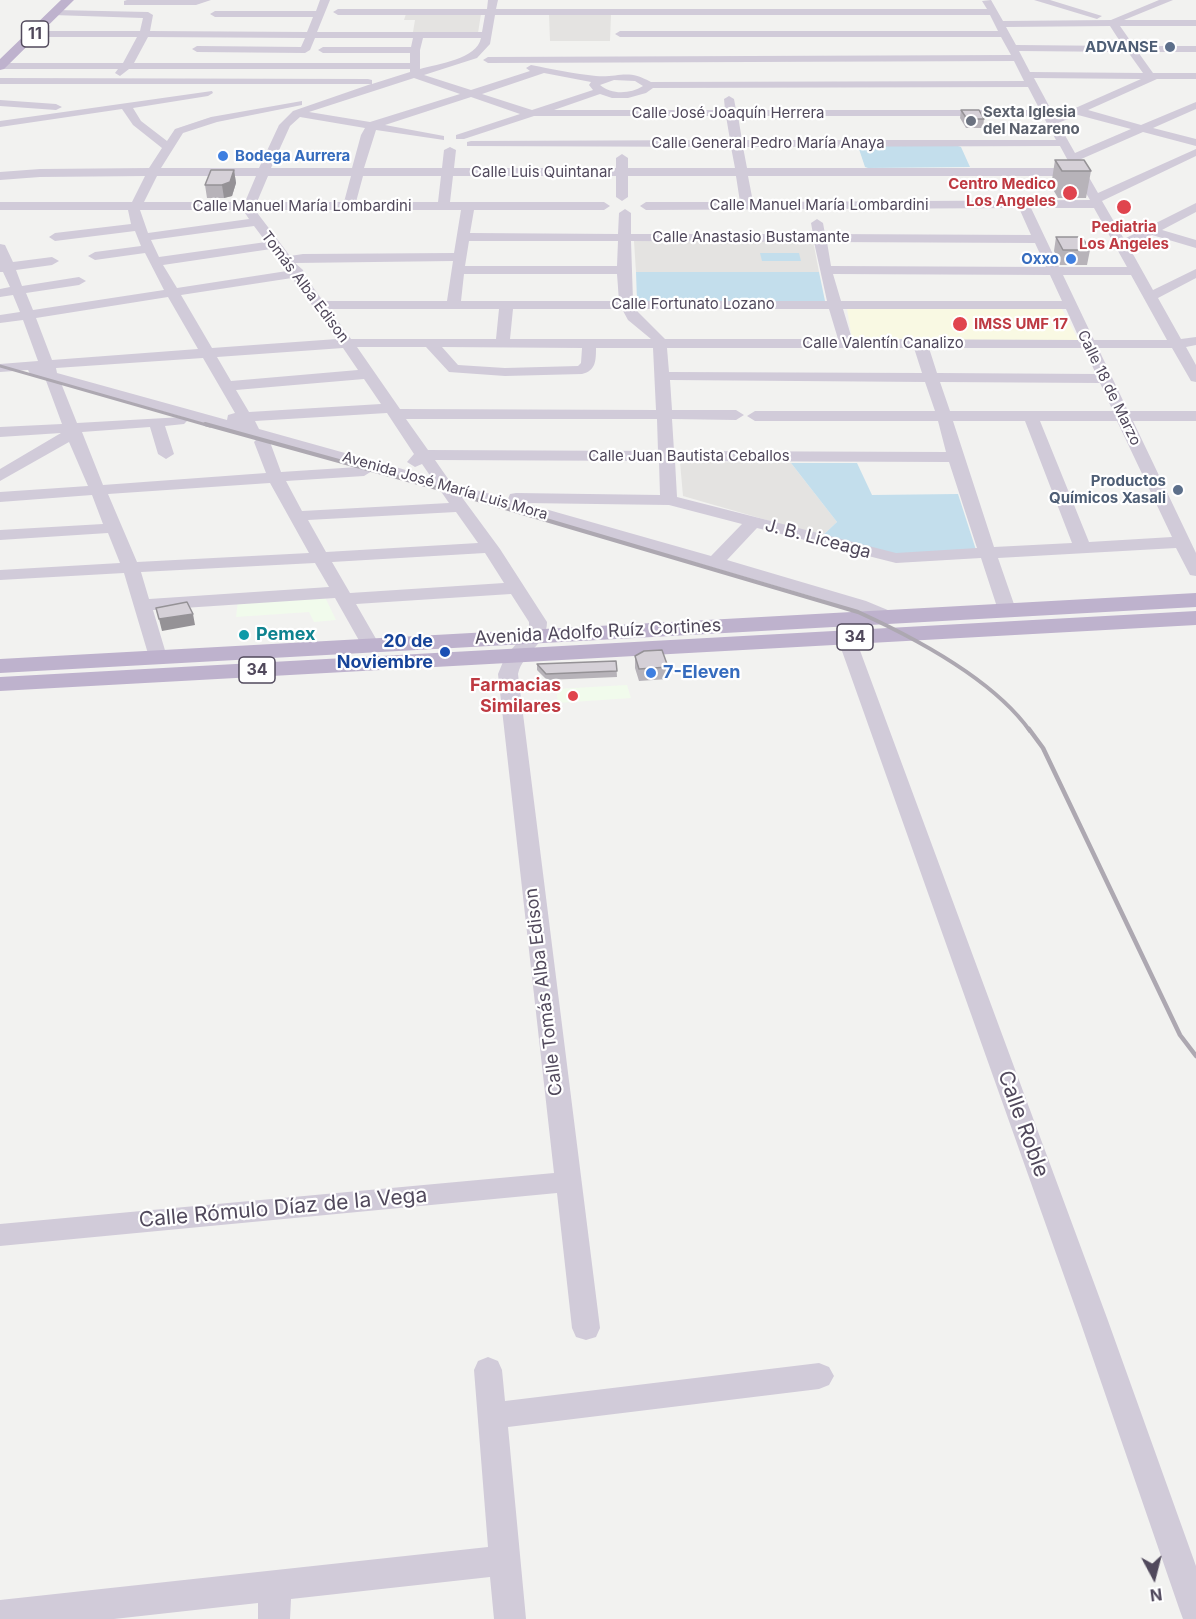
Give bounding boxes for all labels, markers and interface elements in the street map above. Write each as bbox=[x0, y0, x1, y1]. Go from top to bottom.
road number: 11 bbox=[22, 21, 48, 47]
place label: ADVANSE bbox=[1085, 38, 1158, 56]
marker: ADVANSE bbox=[1163, 40, 1177, 54]
place label: Sexta Iglesia del Nazareno bbox=[983, 103, 1080, 138]
street label: Calle José Joaquín Herrera bbox=[632, 104, 824, 122]
marker: Sexta Iglesia del Nazareno bbox=[964, 114, 978, 128]
street label: Calle General Pedro María Anaya bbox=[651, 134, 885, 152]
place label: Bodega Aurrera bbox=[235, 147, 350, 165]
marker: Bodega Aurrera bbox=[216, 149, 230, 163]
street label: Calle Luis Quintanar bbox=[471, 163, 613, 181]
place label: Centro Medico Los Angeles bbox=[948, 175, 1056, 210]
marker: Centro Medico Los Angeles bbox=[1061, 184, 1079, 202]
street label: Calle Manuel María Lombardini bbox=[709, 196, 929, 214]
street label: Calle Manuel María Lombardini bbox=[192, 197, 412, 215]
marker: Pediatria Los Angeles bbox=[1115, 198, 1133, 216]
place label: Pediatria Los Angeles bbox=[1079, 218, 1169, 253]
street label: Tomás Alba Edison bbox=[257, 228, 353, 346]
street label: Calle Anastasio Bustamante bbox=[652, 228, 850, 246]
place label: Oxxo bbox=[1021, 250, 1059, 268]
marker: Oxxo bbox=[1064, 252, 1078, 266]
street label: Calle Fortunato Lozano bbox=[611, 295, 775, 313]
marker: IMSS UMF 17 bbox=[951, 315, 969, 333]
place label: IMSS UMF 17 bbox=[974, 315, 1068, 333]
street label: Calle 18 de Marzo bbox=[1073, 327, 1145, 449]
street label: Calle Valentín Canalizo bbox=[802, 334, 964, 352]
street label: Calle Juan Bautista Ceballos bbox=[588, 447, 790, 465]
street label: Avenida José María Luis Mora bbox=[340, 448, 550, 524]
place label: Productos Químicos Xasali bbox=[1049, 472, 1166, 507]
marker: Productos Químicos Xasali bbox=[1171, 483, 1185, 497]
street label: J. B. Liceaga bbox=[763, 515, 873, 563]
street label: Avenida Adolfo Ruíz Cortines bbox=[474, 615, 722, 649]
place label: Pemex bbox=[256, 624, 315, 646]
road number: 34 bbox=[837, 624, 873, 650]
marker: Pemex bbox=[237, 628, 251, 642]
place label: 20 de Noviembre bbox=[337, 631, 433, 674]
marker: 20 de Noviembre bbox=[438, 645, 452, 659]
road number: 34 bbox=[239, 657, 275, 683]
place label: 7-Eleven bbox=[663, 662, 740, 684]
marker: 7-Eleven bbox=[644, 666, 658, 680]
place label: Farmacias Similares bbox=[470, 675, 561, 718]
marker: Farmacias Similares bbox=[566, 689, 580, 703]
street label: Calle Tomás Alba Edison bbox=[521, 887, 567, 1097]
street label: Calle Roble bbox=[992, 1067, 1054, 1181]
street label: Calle Rómulo Díaz de la Vega bbox=[138, 1183, 428, 1233]
north arrow bbox=[1124, 1547, 1184, 1607]
text: N bbox=[1149, 1584, 1163, 1606]

